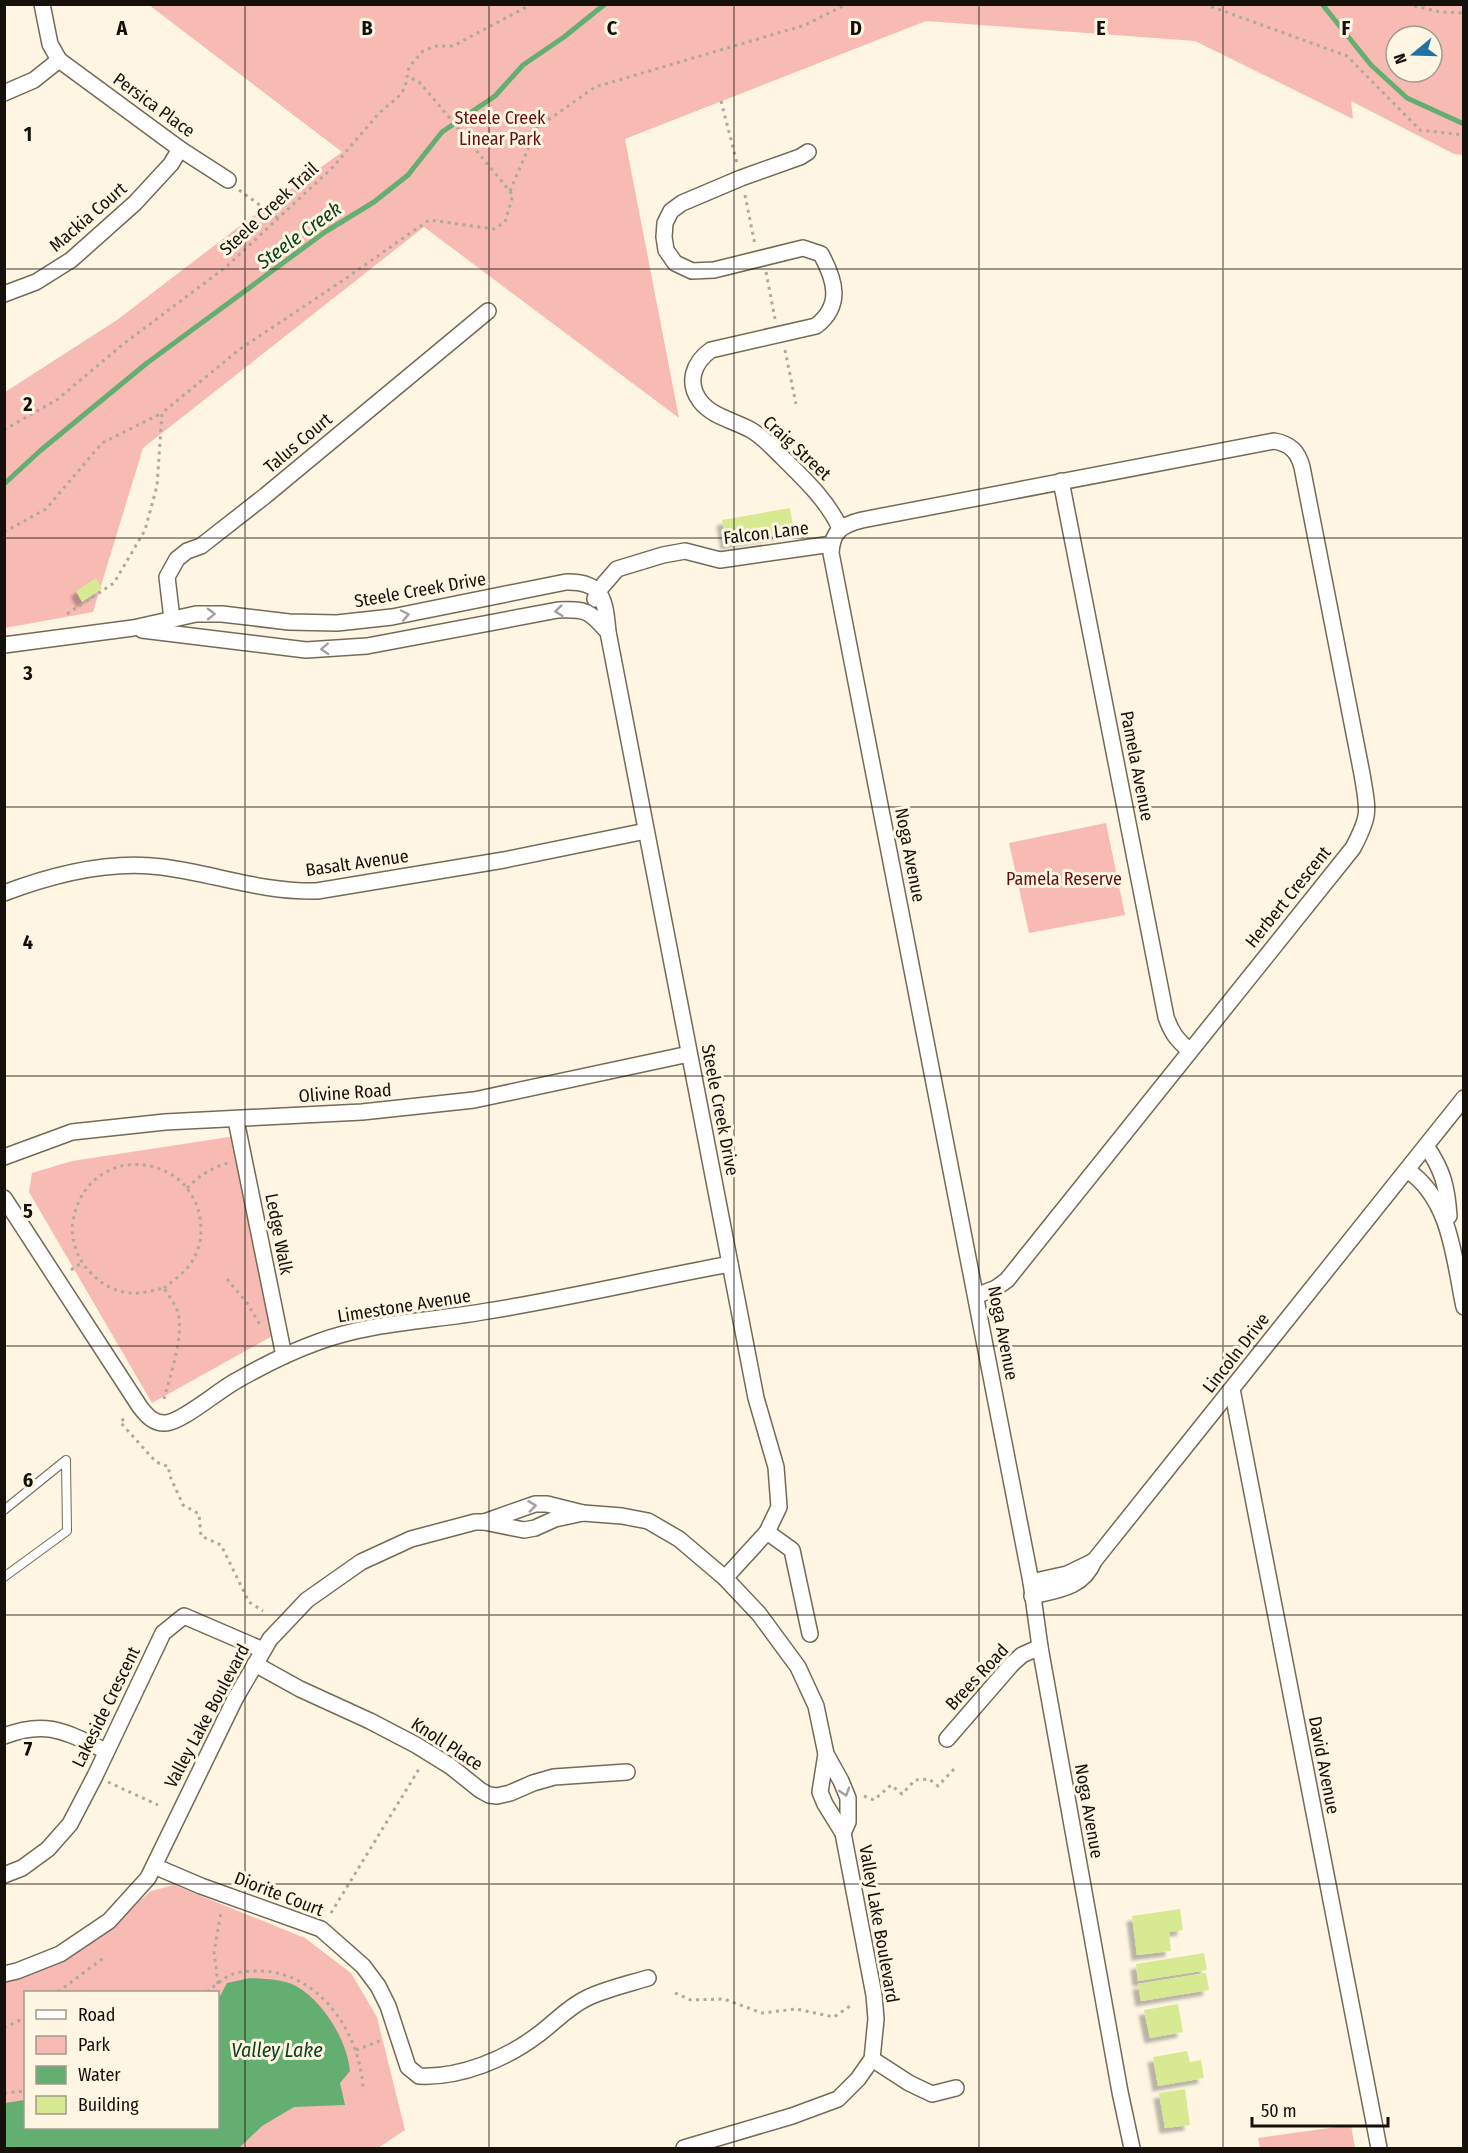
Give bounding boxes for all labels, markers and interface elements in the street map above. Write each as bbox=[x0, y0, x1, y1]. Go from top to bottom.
text: A bbox=[116, 16, 129, 40]
text: B bbox=[361, 16, 373, 40]
text: C bbox=[607, 16, 618, 40]
text: D bbox=[850, 16, 862, 40]
text: E bbox=[1096, 16, 1106, 40]
text: F bbox=[1342, 16, 1351, 40]
north arrow bbox=[1384, 24, 1444, 84]
text: N bbox=[1390, 51, 1411, 66]
street label: Persica Place bbox=[109, 68, 199, 142]
park label: Steele Creek Linear Park bbox=[455, 107, 546, 150]
text: 1 bbox=[24, 122, 32, 146]
street label: Steele Creek Trail bbox=[215, 158, 323, 260]
street label: Mackia Court bbox=[45, 177, 131, 257]
water label: Steele Creek bbox=[252, 196, 346, 274]
text: 2 bbox=[22, 392, 33, 416]
street label: Talus Court bbox=[260, 408, 337, 478]
street label: Craig Street bbox=[758, 411, 836, 485]
street label: Falcon Lane bbox=[722, 517, 810, 549]
street label: Steele Creek Drive bbox=[352, 568, 488, 612]
one-way arrow bbox=[554, 604, 563, 616]
one-way arrow bbox=[206, 608, 215, 620]
one-way arrow bbox=[399, 609, 409, 622]
one-way arrow bbox=[321, 642, 330, 655]
text: 3 bbox=[22, 661, 33, 685]
street label: Pamela Avenue bbox=[1116, 709, 1158, 823]
street label: Noga Avenue bbox=[890, 806, 930, 904]
street label: Herbert Crescent bbox=[1240, 842, 1336, 952]
street label: Basalt Avenue bbox=[304, 845, 410, 881]
park label: Pamela Reserve bbox=[1006, 868, 1122, 890]
text: 4 bbox=[23, 930, 33, 954]
street label: Steele Creek Drive bbox=[696, 1042, 744, 1178]
street label: Olivine Road bbox=[298, 1079, 392, 1107]
street label: Ledge Walk bbox=[260, 1192, 298, 1277]
text: 5 bbox=[23, 1199, 33, 1223]
street label: Noga Avenue bbox=[983, 1284, 1023, 1382]
street label: Limestone Avenue bbox=[336, 1285, 472, 1327]
street label: Lincoln Drive bbox=[1198, 1309, 1274, 1397]
text: 6 bbox=[23, 1468, 33, 1492]
one-way arrow bbox=[528, 1500, 537, 1512]
street label: Brees Road bbox=[941, 1639, 1013, 1715]
street label: Valley Lake Boulevard bbox=[160, 1640, 254, 1792]
street label: Lakeside Crescent bbox=[67, 1643, 145, 1771]
street label: Knoll Place bbox=[407, 1713, 487, 1775]
street label: David Avenue bbox=[1304, 1714, 1344, 1816]
text: 7 bbox=[24, 1737, 33, 1761]
street label: Noga Avenue bbox=[1070, 1762, 1108, 1860]
one-way arrow bbox=[838, 1786, 850, 1797]
street label: Valley Lake Boulevard bbox=[854, 1843, 904, 2005]
street label: Diorite Court bbox=[231, 1867, 327, 1921]
legend bbox=[24, 1991, 219, 2129]
text: Road bbox=[78, 2004, 115, 2026]
text: Park bbox=[78, 2034, 111, 2056]
water label: Valley Lake bbox=[231, 2038, 323, 2062]
text: Water bbox=[78, 2064, 121, 2086]
scale bar bbox=[1252, 2090, 1388, 2128]
text: Building bbox=[78, 2094, 139, 2116]
text: 50 m bbox=[1261, 2100, 1297, 2122]

